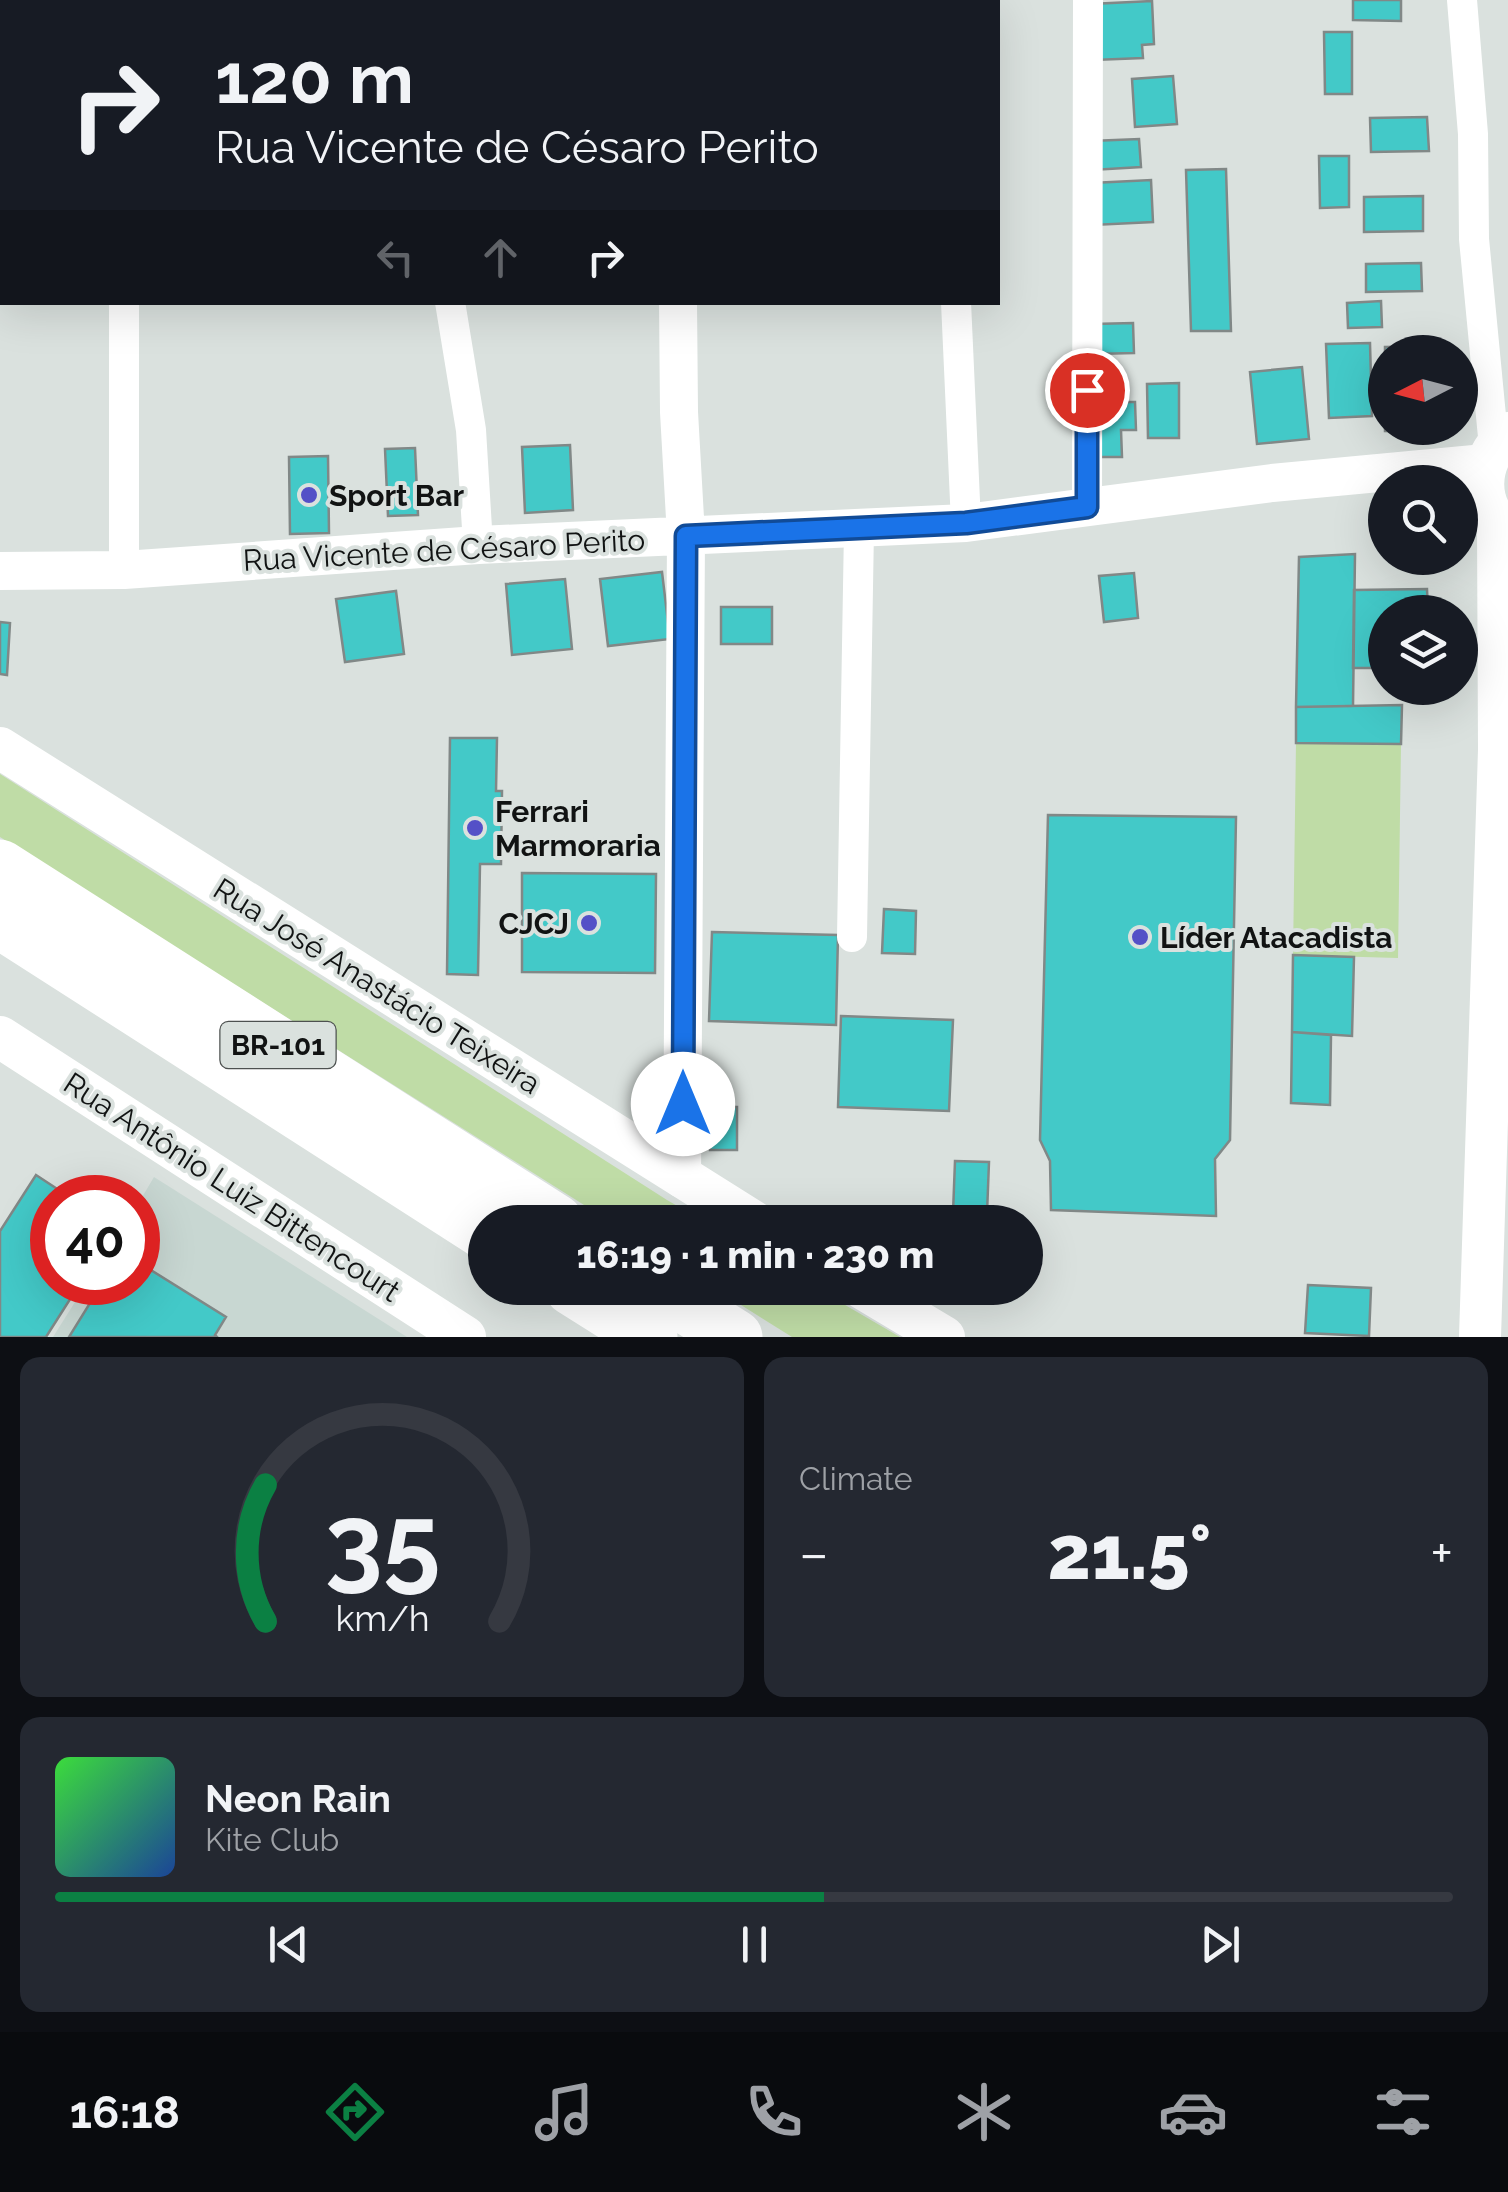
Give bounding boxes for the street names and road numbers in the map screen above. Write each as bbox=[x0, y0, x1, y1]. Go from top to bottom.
street label: Rua Vicente de Césaro Perito bbox=[242, 522, 646, 578]
street label: Rua José Anastácio Teixeira bbox=[207, 871, 547, 1101]
road number: BR-101 bbox=[220, 1022, 336, 1068]
street label: Rua Antônio Luiz Bittencourt bbox=[58, 1065, 406, 1309]

